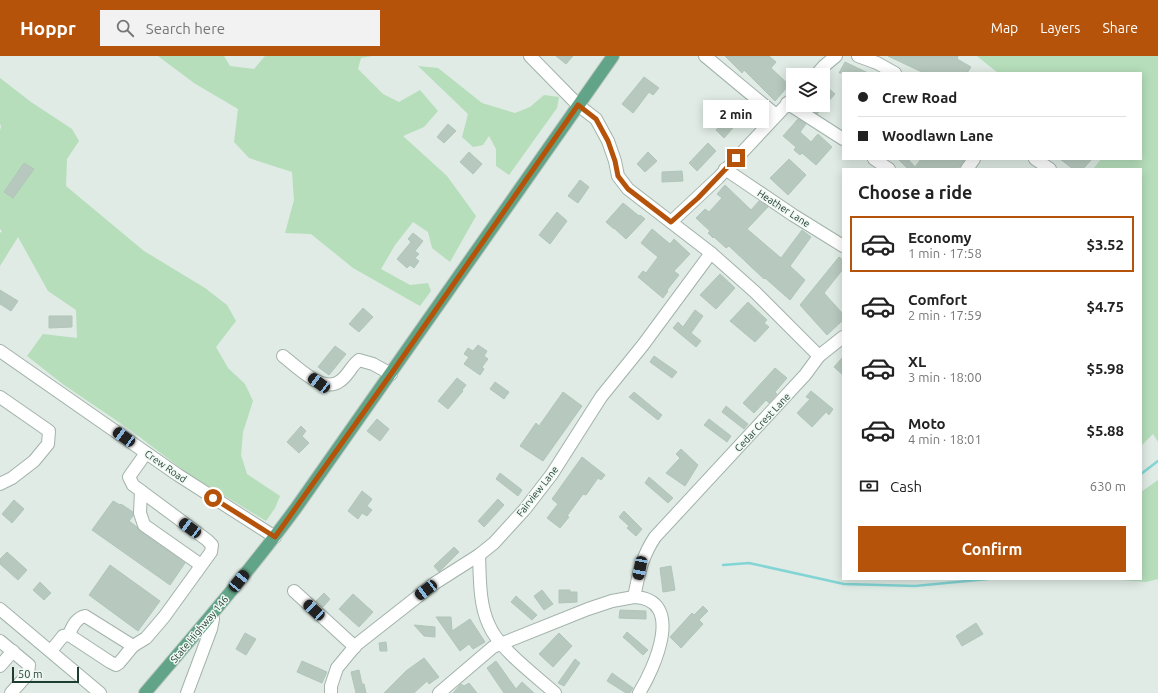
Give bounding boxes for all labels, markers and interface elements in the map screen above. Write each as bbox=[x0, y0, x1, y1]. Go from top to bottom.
search box bbox=[100, 10, 380, 46]
text: Hoppr bbox=[20, 17, 76, 39]
icon: search bbox=[114, 17, 136, 39]
text: Search here bbox=[146, 20, 225, 37]
text: Map bbox=[991, 20, 1018, 36]
text: Layers bbox=[1040, 20, 1080, 36]
text: Share bbox=[1102, 20, 1138, 36]
map controls bbox=[786, 68, 830, 112]
button: layers bbox=[786, 68, 830, 112]
text: Crew Road bbox=[882, 89, 957, 106]
callout: 2 min bbox=[703, 100, 769, 128]
text: 2 min bbox=[720, 107, 752, 121]
text: Woodlawn Lane bbox=[882, 127, 994, 144]
route end bbox=[727, 149, 745, 167]
text: Choose a ride bbox=[858, 182, 972, 202]
street label: Heather Lane bbox=[755, 187, 812, 229]
icon: car bbox=[860, 226, 896, 262]
text: Economy bbox=[908, 229, 972, 246]
text: $3.52 bbox=[1086, 236, 1124, 253]
text: 1 min · 17:58 bbox=[908, 246, 982, 260]
icon: car bbox=[860, 288, 896, 324]
text: Comfort bbox=[908, 291, 967, 308]
text: $4.75 bbox=[1086, 298, 1124, 315]
text: 2 min · 17:59 bbox=[908, 308, 982, 322]
icon: car bbox=[860, 350, 896, 386]
text: XL bbox=[908, 353, 926, 370]
text: $5.98 bbox=[1086, 360, 1124, 377]
text: 3 min · 18:00 bbox=[908, 370, 982, 384]
car bbox=[306, 371, 332, 395]
street label: Cedar Crest Lane bbox=[732, 391, 792, 454]
icon: car bbox=[860, 412, 896, 448]
text: Moto bbox=[908, 415, 946, 432]
text: $5.88 bbox=[1086, 422, 1124, 439]
car bbox=[111, 425, 137, 449]
text: 4 min · 18:01 bbox=[908, 432, 982, 446]
street label: Crew Road bbox=[143, 448, 189, 485]
street label: Fairview Lane bbox=[514, 464, 560, 519]
icon: cash bbox=[858, 475, 880, 497]
text: Cash bbox=[890, 478, 922, 495]
text: 630 m bbox=[1090, 479, 1126, 493]
route start bbox=[204, 489, 222, 507]
car bbox=[177, 516, 203, 540]
button: Confirm bbox=[858, 526, 1126, 572]
car bbox=[632, 555, 648, 581]
car bbox=[227, 568, 251, 594]
car bbox=[413, 578, 439, 602]
street label: State Highway 146 bbox=[168, 593, 231, 665]
car bbox=[301, 597, 327, 623]
scale bar bbox=[12, 665, 79, 684]
text: 50 m bbox=[18, 668, 42, 680]

